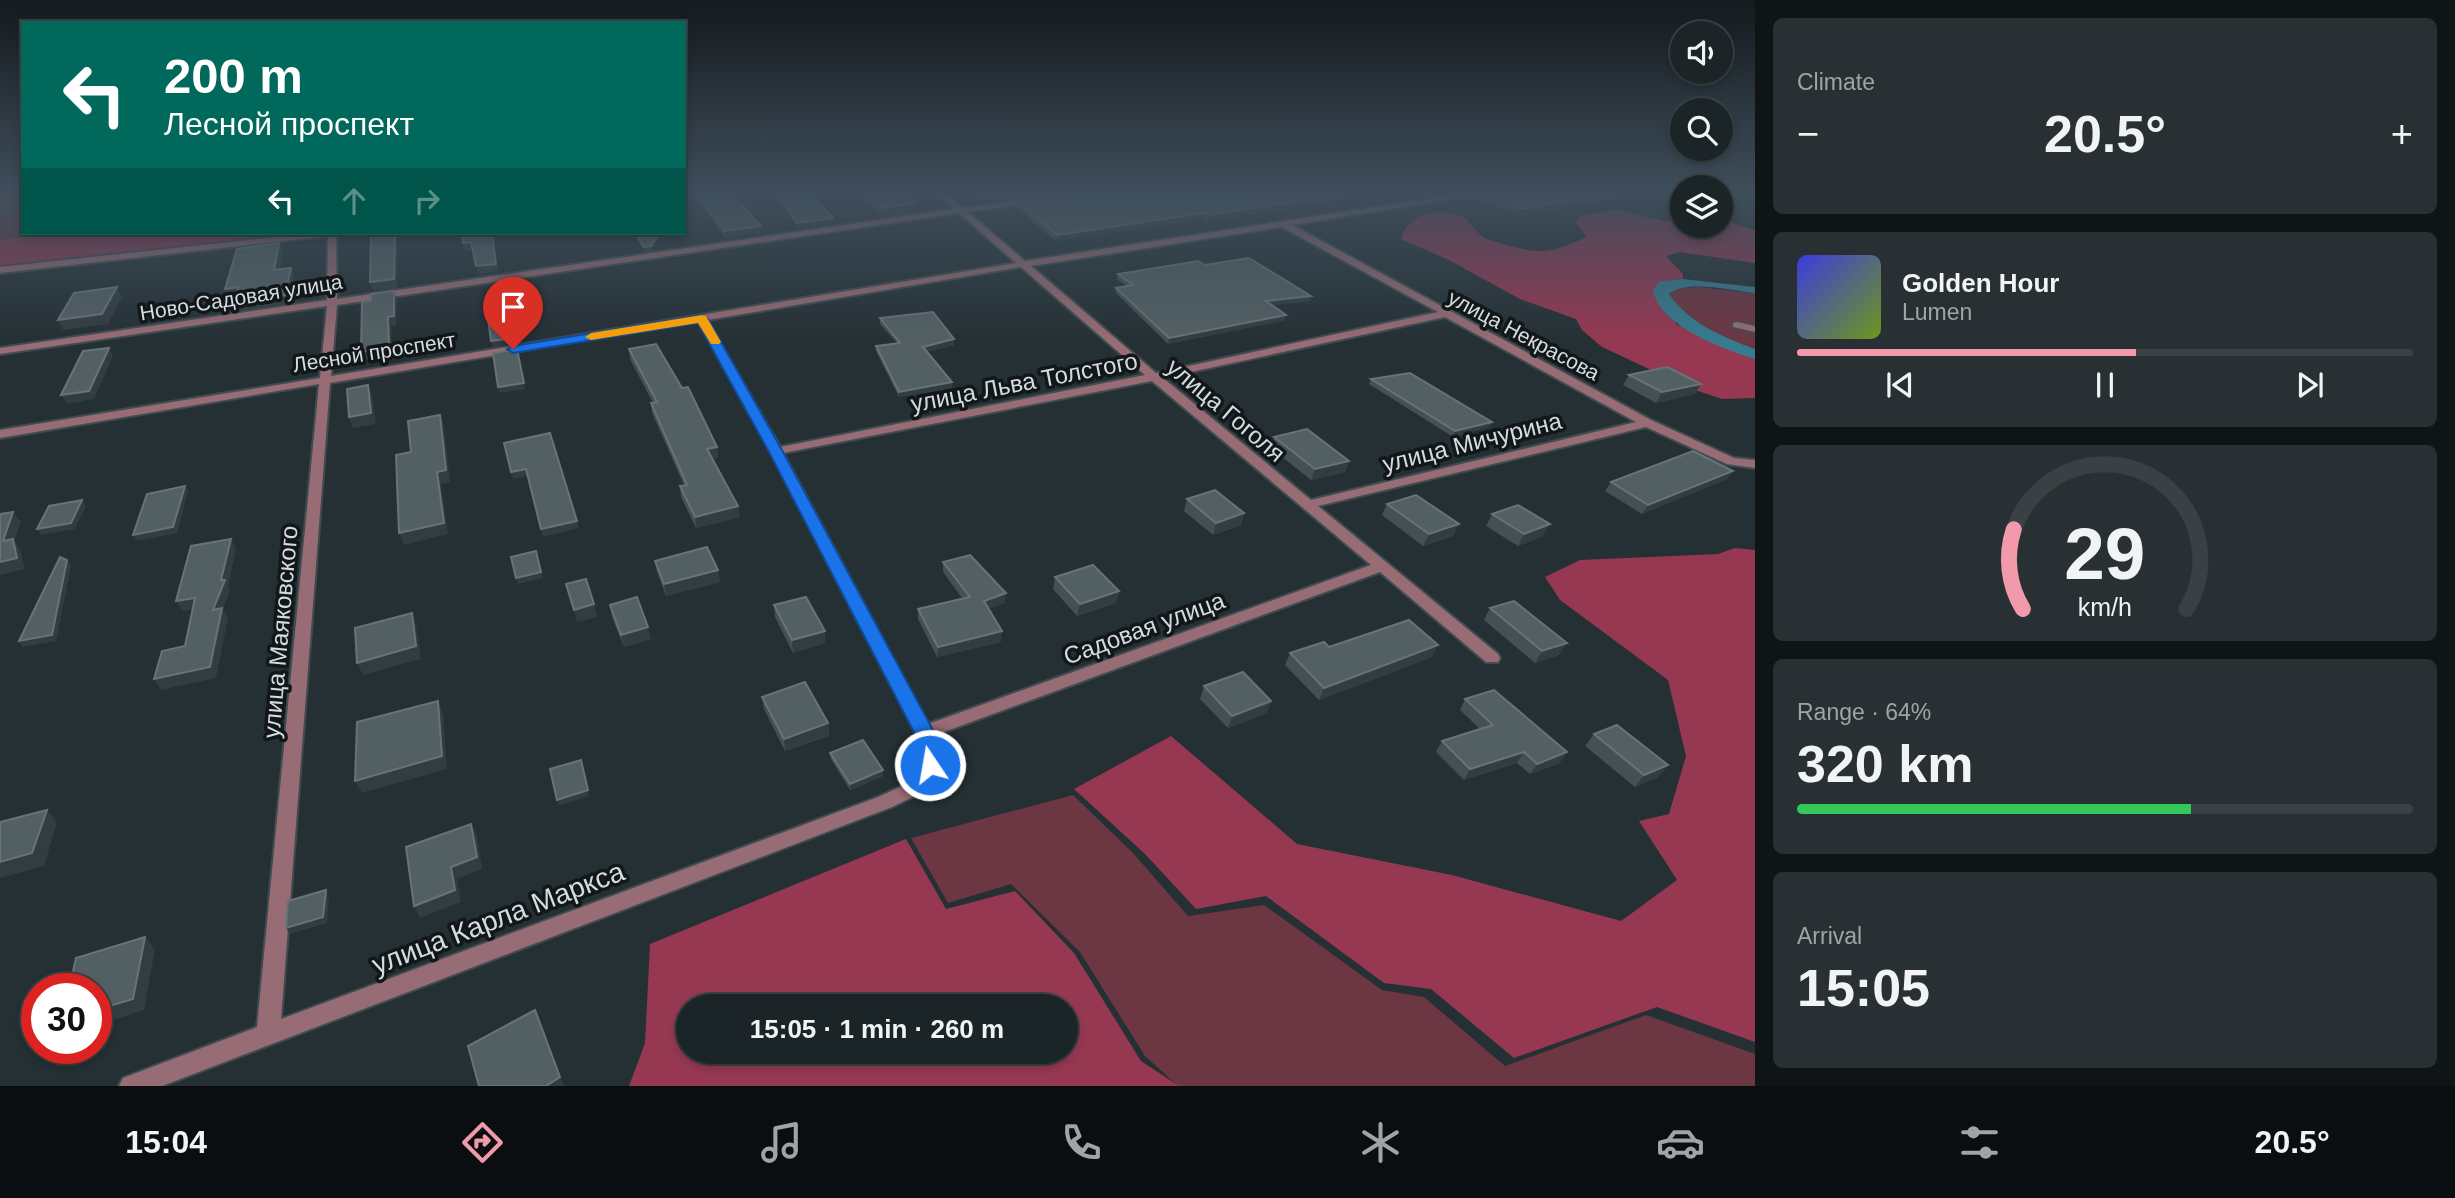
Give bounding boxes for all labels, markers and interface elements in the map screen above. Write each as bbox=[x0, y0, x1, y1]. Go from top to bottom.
map controls bbox=[1670, 21, 1733, 238]
button: sound bbox=[1670, 21, 1733, 84]
icon: left bbox=[49, 49, 140, 140]
text: 200 m bbox=[164, 49, 303, 103]
text: Climate bbox=[1797, 69, 1875, 95]
button: search bbox=[1670, 98, 1733, 161]
text: 20.5° bbox=[2044, 105, 2166, 163]
text: Лесной проспект bbox=[164, 106, 414, 142]
text: − bbox=[1797, 113, 1819, 155]
text: + bbox=[2391, 113, 2413, 155]
button: layers bbox=[1670, 175, 1733, 238]
icon: left bbox=[262, 182, 300, 220]
icon: ahead bbox=[335, 182, 373, 220]
icon: right bbox=[408, 182, 446, 220]
text: Golden Hour bbox=[1902, 268, 2059, 298]
street label: Ново-Садовая улица bbox=[138, 270, 344, 324]
pin bbox=[483, 277, 543, 349]
street label: улица Некрасова bbox=[1444, 285, 1604, 385]
icon: arrive bbox=[494, 288, 532, 326]
text: Lumen bbox=[1902, 299, 1972, 325]
street label: Лесной проспект bbox=[291, 328, 457, 376]
street label: улица Льва Толстого bbox=[908, 347, 1140, 417]
street label: улица Гоголя bbox=[1162, 353, 1290, 467]
icon: previous bbox=[1881, 366, 1919, 404]
icon: pause bbox=[2086, 366, 2124, 404]
icon: next bbox=[2291, 366, 2329, 404]
street label: улица Мичурина bbox=[1380, 407, 1565, 477]
text: 29 bbox=[2065, 513, 2145, 594]
street label: улица Маяковского bbox=[257, 524, 303, 740]
street label: Садовая улица bbox=[1060, 586, 1229, 670]
text: km/h bbox=[2078, 593, 2132, 621]
text: Range · 64% bbox=[1797, 699, 1931, 725]
position arrow bbox=[893, 728, 967, 802]
text: 320 km bbox=[1797, 735, 1973, 793]
street label: улица Карла Маркса bbox=[367, 855, 629, 980]
text: Arrival bbox=[1797, 923, 1862, 949]
text: 15:05 bbox=[1797, 959, 1930, 1017]
speed limit sign: 30 bbox=[21, 973, 112, 1064]
text: 15:05 · 1 min · 260 m bbox=[750, 1014, 1004, 1044]
icon: directions bbox=[458, 1118, 507, 1167]
icon: music bbox=[757, 1118, 806, 1167]
icon: phone bbox=[1057, 1118, 1106, 1167]
icon: climate bbox=[1356, 1118, 1405, 1167]
icon: car bbox=[1656, 1118, 1705, 1167]
icon: filters bbox=[1955, 1118, 2004, 1167]
text: 15:04 bbox=[125, 1124, 207, 1160]
text: 20.5° bbox=[2255, 1124, 2330, 1160]

